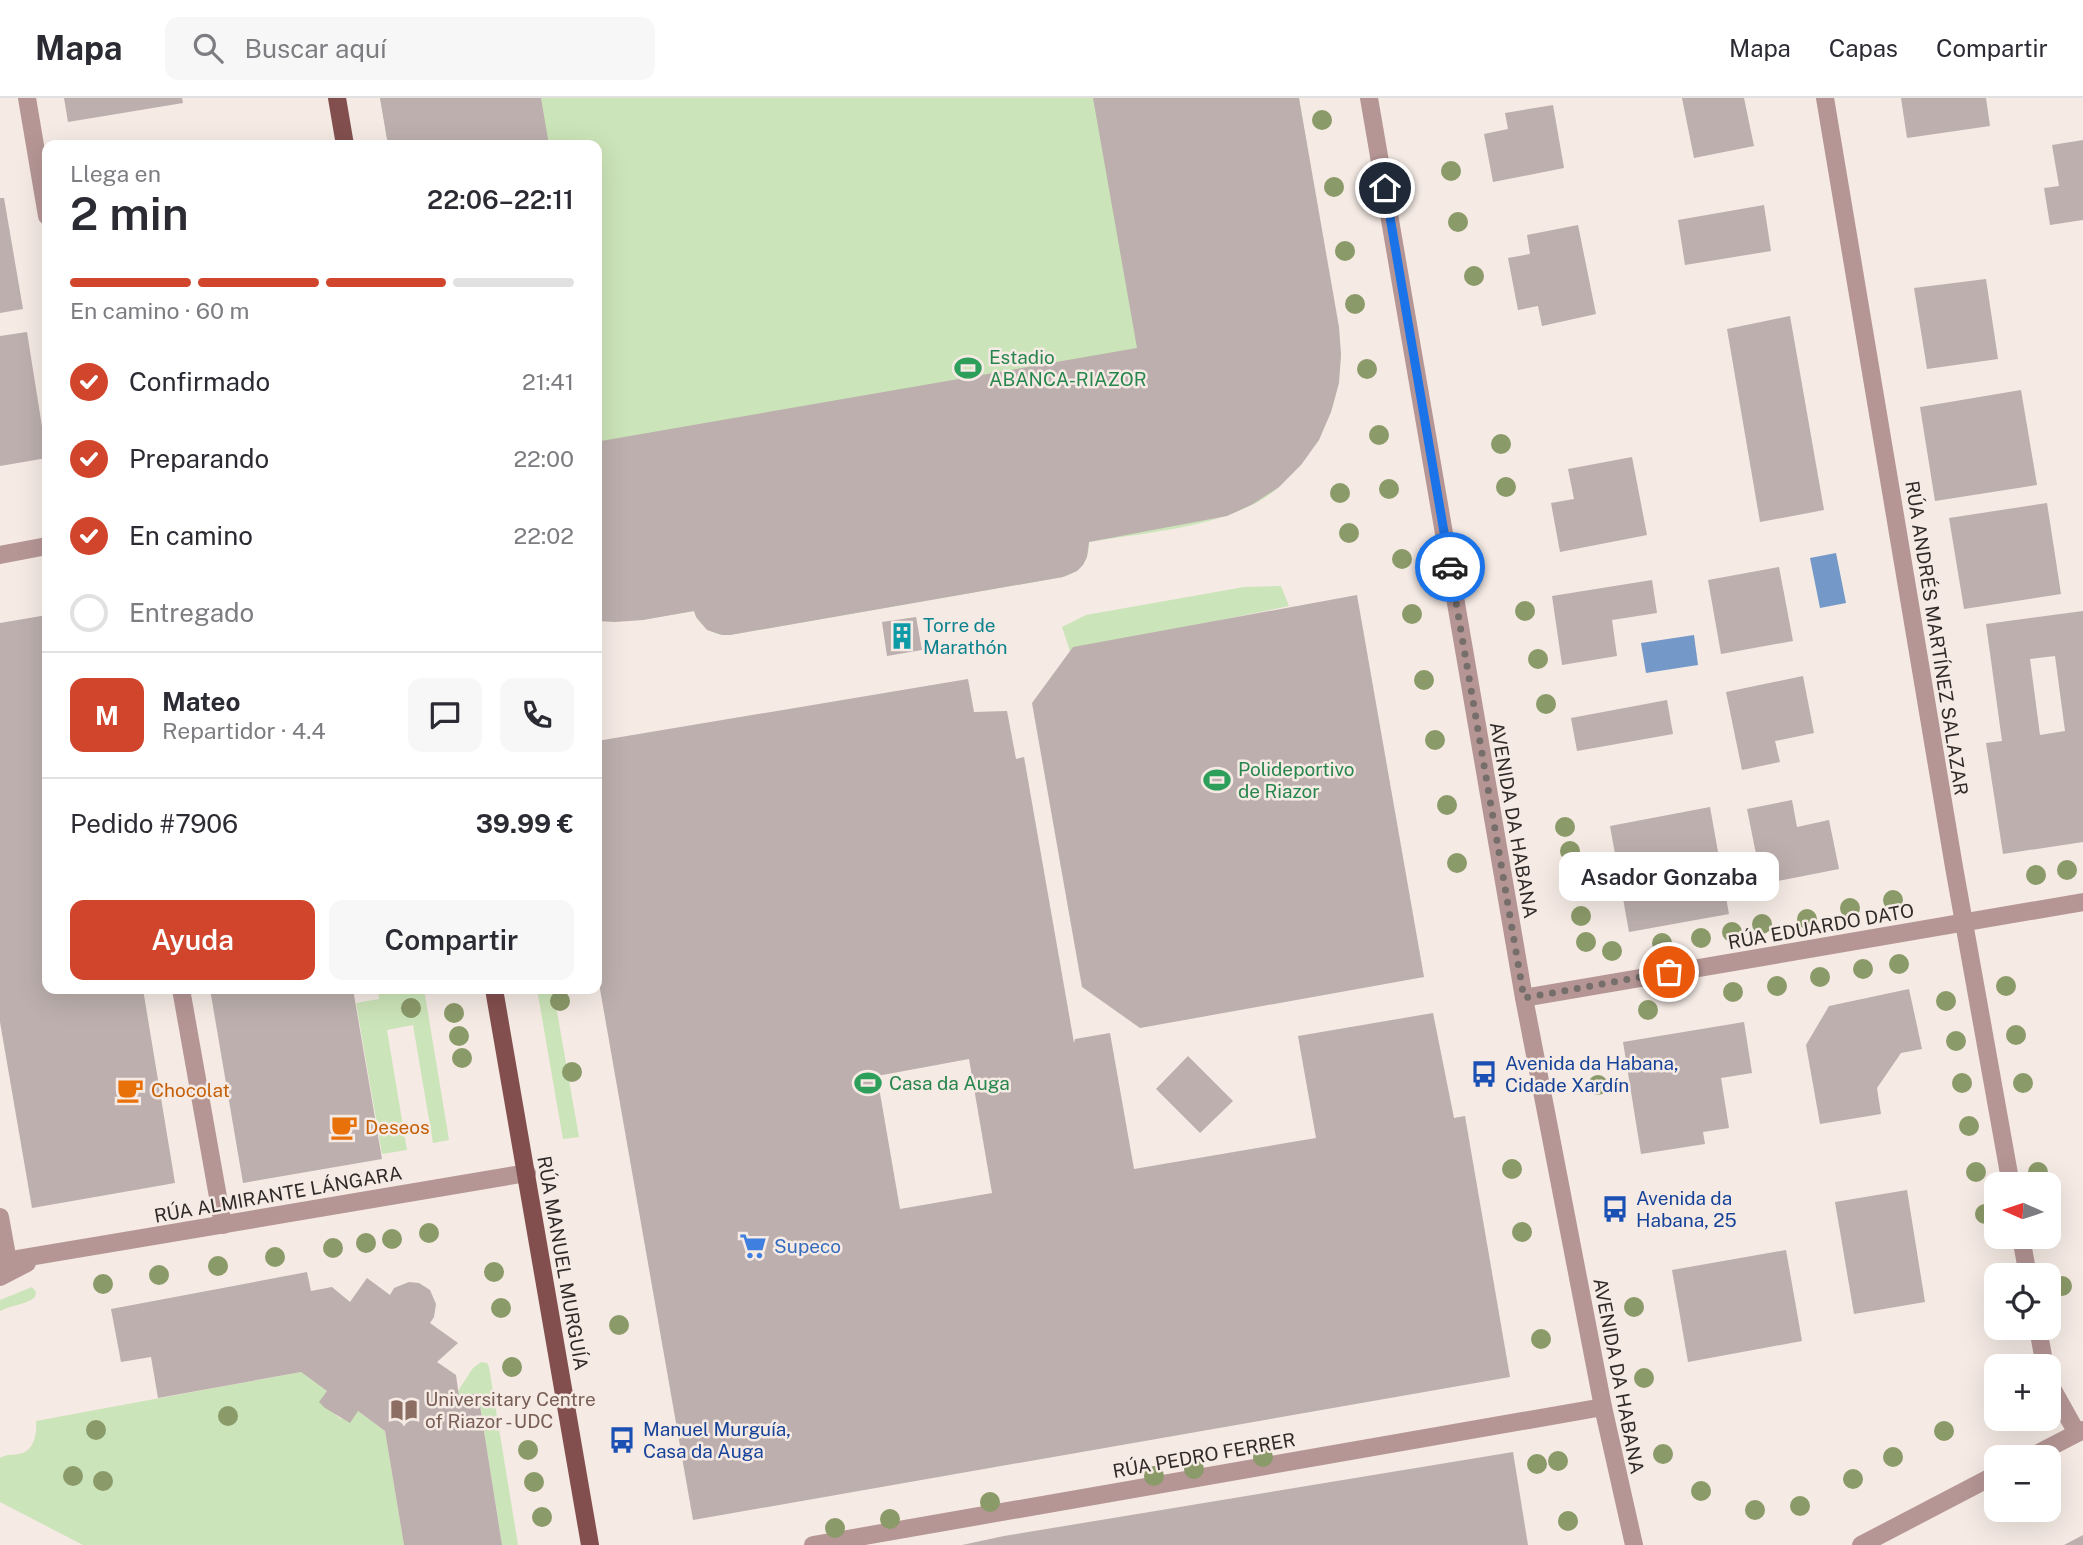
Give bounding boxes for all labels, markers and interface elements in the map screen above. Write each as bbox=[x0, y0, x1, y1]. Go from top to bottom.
search box bbox=[165, 17, 655, 80]
text: Mapa bbox=[35, 29, 123, 67]
icon: search bbox=[189, 29, 227, 67]
text: Buscar aquí bbox=[245, 33, 386, 64]
text: Mapa bbox=[1729, 34, 1791, 62]
text: Capas bbox=[1829, 34, 1898, 62]
text: Compartir bbox=[1936, 34, 2048, 62]
pin bbox=[1355, 158, 1415, 218]
text: Llega en bbox=[70, 160, 161, 187]
icon: home bbox=[1366, 169, 1404, 207]
text: 22:06–22:11 bbox=[427, 184, 574, 215]
text: 2 min bbox=[70, 186, 189, 240]
text: En camino · 60 m bbox=[70, 297, 250, 324]
place label: Estadio ABANCA-RIAZOR bbox=[989, 346, 1147, 390]
sports icon: Estadio ABANCA-RIAZOR bbox=[953, 353, 983, 383]
icon: check bbox=[70, 363, 108, 401]
text: Confirmado bbox=[129, 366, 270, 397]
text: 21:41 bbox=[522, 368, 574, 395]
icon: check bbox=[70, 440, 108, 478]
text: Preparando bbox=[129, 443, 269, 474]
text: 22:00 bbox=[513, 445, 574, 472]
street label: RÚA ANDRÉS MARTÍNEZ SALAZAR bbox=[1901, 479, 1973, 797]
icon: check bbox=[70, 517, 108, 555]
text: En camino bbox=[129, 520, 253, 551]
text: 22:02 bbox=[514, 522, 574, 549]
courier bbox=[1415, 532, 1485, 602]
icon: car bbox=[1431, 548, 1469, 586]
text: Entregado bbox=[129, 597, 254, 628]
place label: Torre de Marathón bbox=[923, 614, 1008, 658]
building icon: Torre de Marathón bbox=[887, 621, 917, 651]
button: chat bbox=[408, 678, 482, 752]
button: phone bbox=[500, 678, 574, 752]
text: Mateo bbox=[162, 686, 240, 717]
text: M bbox=[95, 700, 119, 731]
text: Repartidor · 4.4 bbox=[162, 717, 326, 744]
street label: AVENIDA DA HABANA bbox=[1486, 720, 1542, 920]
place label: Polideportivo de Riazor bbox=[1238, 758, 1355, 802]
sports icon: Polideportivo de Riazor bbox=[1202, 765, 1232, 795]
text: Pedido #7906 bbox=[70, 808, 238, 839]
text: 39.99 € bbox=[476, 808, 574, 839]
callout: Asador Gonzaba bbox=[1559, 853, 1779, 902]
text: Asador Gonzaba bbox=[1580, 863, 1758, 890]
street label: RÚA EDUARDO DATO bbox=[1726, 899, 1916, 953]
button: Ayuda bbox=[70, 900, 315, 980]
button: Compartir bbox=[329, 900, 574, 980]
pin bbox=[1639, 942, 1699, 1002]
icon: bag bbox=[1650, 953, 1688, 991]
place label: Avenida da Habana, Cidade Xardín bbox=[1505, 1052, 1679, 1096]
bus stop icon: Avenida da Habana, Cidade Xardín bbox=[1469, 1059, 1499, 1089]
sports icon: Casa da Auga bbox=[853, 1068, 883, 1098]
place label: Casa da Auga bbox=[889, 1072, 1010, 1094]
cafe icon: Chocolat bbox=[115, 1075, 145, 1105]
place label: Chocolat bbox=[151, 1079, 230, 1101]
cafe icon: Deseos bbox=[329, 1112, 359, 1142]
place label: Deseos bbox=[365, 1116, 430, 1138]
street label: RÚA MANUEL MURGUÍA bbox=[533, 1154, 593, 1372]
street label: RÚA ALMIRANTE LÁNGARA bbox=[152, 1161, 404, 1227]
north arrow bbox=[1984, 1172, 2062, 1250]
map controls bbox=[1984, 1172, 2061, 1522]
place label: Avenida da Habana, 25 bbox=[1636, 1187, 1737, 1231]
bus stop icon: Avenida da Habana, 25 bbox=[1600, 1194, 1630, 1224]
supermarket icon: Supeco bbox=[738, 1231, 768, 1261]
place label: Supeco bbox=[774, 1235, 841, 1257]
button: locate bbox=[1984, 1263, 2061, 1340]
street label: AVENIDA DA HABANA bbox=[1589, 1276, 1649, 1476]
button: + bbox=[1984, 1354, 2061, 1431]
place label: Universitary Centre of Riazor - UDC bbox=[425, 1388, 596, 1432]
library icon: Universitary Centre of Riazor - UDC bbox=[389, 1395, 419, 1425]
place label: Manuel Murguía, Casa da Auga bbox=[643, 1418, 791, 1462]
bus stop icon: Manuel Murguía, Casa da Auga bbox=[607, 1425, 637, 1455]
street label: RÚA PEDRO FERRER bbox=[1111, 1428, 1297, 1482]
button: − bbox=[1984, 1445, 2061, 1522]

